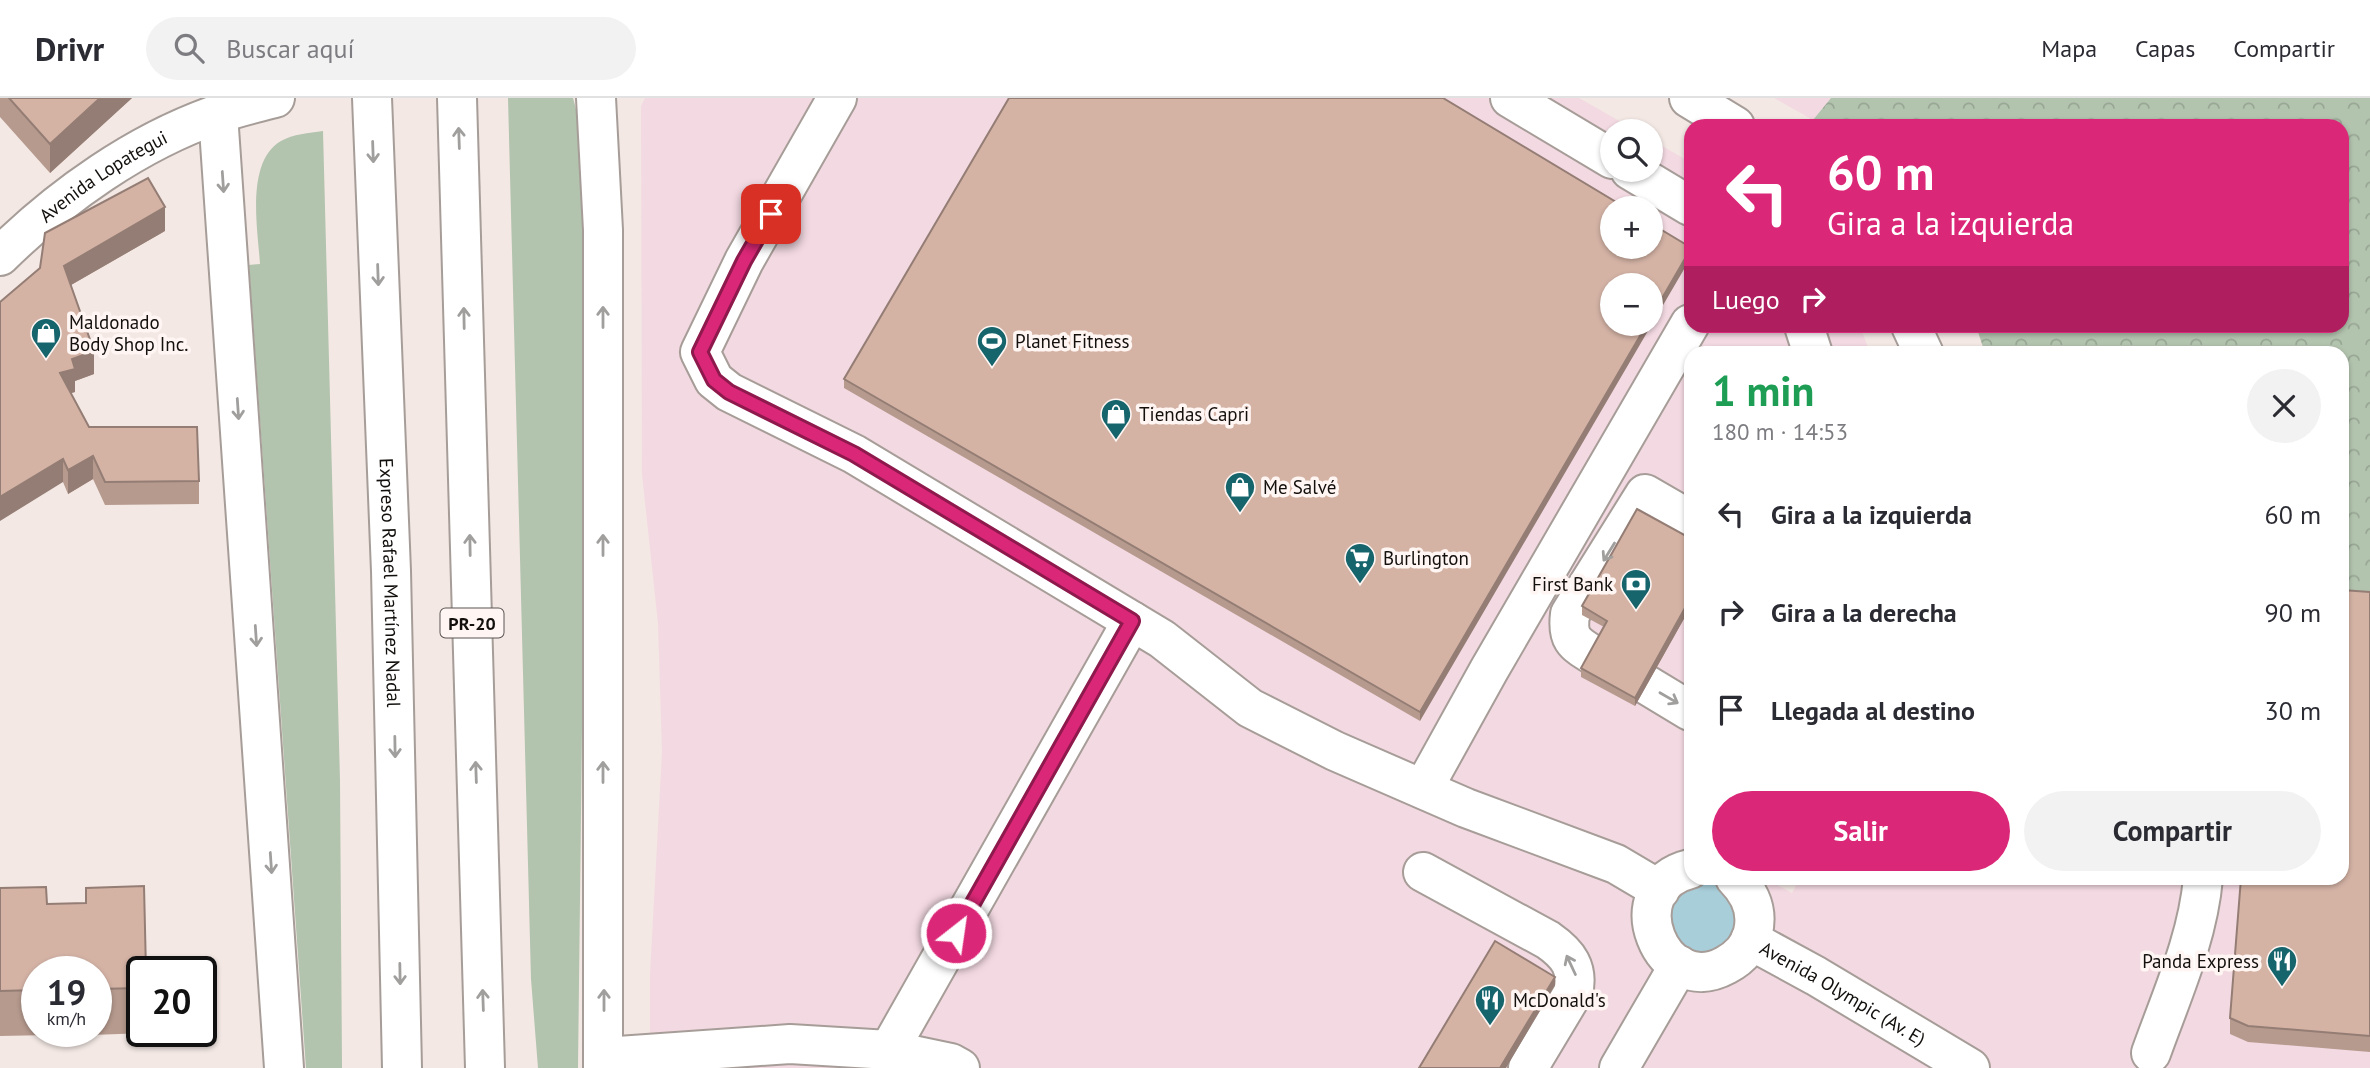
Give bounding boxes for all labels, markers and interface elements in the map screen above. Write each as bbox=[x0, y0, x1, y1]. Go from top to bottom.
search box bbox=[146, 17, 636, 80]
text: Drivr bbox=[35, 27, 104, 70]
icon: search bbox=[170, 29, 208, 67]
text: Buscar aquí bbox=[226, 32, 355, 65]
text: Mapa bbox=[2041, 33, 2097, 64]
text: Capas bbox=[2135, 33, 2195, 64]
text: Compartir bbox=[2233, 33, 2335, 64]
map controls bbox=[1600, 119, 1663, 336]
button: search bbox=[1600, 119, 1663, 182]
street label: Avenida Lopategui bbox=[34, 125, 171, 227]
one-way arrow bbox=[452, 127, 465, 150]
one-way arrow bbox=[367, 140, 380, 163]
text: 60 m bbox=[1827, 140, 1934, 204]
icon: left bbox=[1712, 147, 1803, 238]
one-way arrow bbox=[216, 170, 229, 193]
pin bbox=[741, 184, 801, 244]
icon: arrive bbox=[752, 195, 790, 233]
button: + bbox=[1600, 196, 1663, 259]
text: Gira a la izquierda bbox=[1827, 202, 2074, 244]
one-way arrow bbox=[372, 263, 385, 286]
button: − bbox=[1600, 273, 1663, 336]
icon: right bbox=[1794, 280, 1832, 318]
text: Luego bbox=[1712, 283, 1780, 316]
one-way arrow bbox=[457, 306, 470, 329]
one-way arrow bbox=[596, 306, 610, 329]
place label: Maldonado Body Shop Inc. bbox=[69, 310, 188, 356]
shop icon: Maldonado Body Shop Inc. bbox=[29, 316, 63, 360]
sports icon: Planet Fitness bbox=[975, 324, 1009, 368]
place label: Planet Fitness bbox=[1015, 329, 1130, 353]
text: 1 min bbox=[1712, 363, 1814, 418]
button: close bbox=[2247, 369, 2321, 443]
one-way arrow bbox=[232, 397, 245, 420]
shop icon: Tiendas Capri bbox=[1099, 397, 1133, 441]
place label: Tiendas Capri bbox=[1139, 402, 1249, 426]
text: 180 m · 14:53 bbox=[1712, 417, 1848, 446]
street label: Expreso Rafael Martínez Nadal bbox=[374, 458, 406, 708]
shop icon: Me Salvé bbox=[1223, 470, 1257, 514]
place label: Me Salvé bbox=[1263, 475, 1336, 499]
icon: left bbox=[1712, 495, 1750, 533]
text: Gira a la izquierda bbox=[1771, 498, 1972, 531]
text: 60 m bbox=[2265, 498, 2321, 531]
one-way arrow bbox=[463, 534, 476, 557]
one-way arrow bbox=[596, 534, 610, 557]
supermarket icon: Burlington bbox=[1343, 541, 1377, 585]
one-way arrow bbox=[1601, 542, 1616, 561]
place label: Burlington bbox=[1383, 546, 1469, 570]
bank icon: First Bank bbox=[1619, 567, 1653, 611]
place label: First Bank bbox=[1532, 572, 1613, 596]
icon: right bbox=[1712, 593, 1750, 631]
text: Gira a la derecha bbox=[1771, 596, 1957, 629]
text: 90 m bbox=[2265, 596, 2321, 629]
road number: PR-20 bbox=[440, 608, 504, 638]
one-way arrow bbox=[249, 624, 262, 647]
one-way arrow bbox=[1658, 691, 1678, 705]
icon: arrive bbox=[1712, 691, 1750, 729]
text: Llegada al destino bbox=[1771, 694, 1975, 727]
text: 30 m bbox=[2265, 694, 2321, 727]
one-way arrow bbox=[388, 735, 401, 758]
one-way arrow bbox=[469, 761, 483, 784]
one-way arrow bbox=[596, 761, 610, 784]
button: Salir bbox=[1712, 791, 2010, 871]
button: Compartir bbox=[2024, 791, 2321, 871]
one-way arrow bbox=[264, 851, 277, 874]
position arrow bbox=[919, 896, 993, 970]
street label: Avenida Olympic (Av. E) bbox=[1756, 936, 1930, 1051]
restaurant icon: Panda Express bbox=[2265, 944, 2299, 988]
place label: Panda Express bbox=[2142, 949, 2259, 973]
one-way arrow bbox=[1564, 955, 1577, 976]
speed limit sign: 20 bbox=[126, 956, 217, 1047]
one-way arrow bbox=[393, 962, 406, 985]
text: 19 bbox=[47, 969, 86, 1015]
restaurant icon: McDonald's bbox=[1473, 983, 1507, 1027]
place label: McDonald's bbox=[1513, 988, 1606, 1012]
one-way arrow bbox=[476, 989, 489, 1012]
one-way arrow bbox=[597, 989, 611, 1012]
text: km/h bbox=[47, 1007, 86, 1030]

